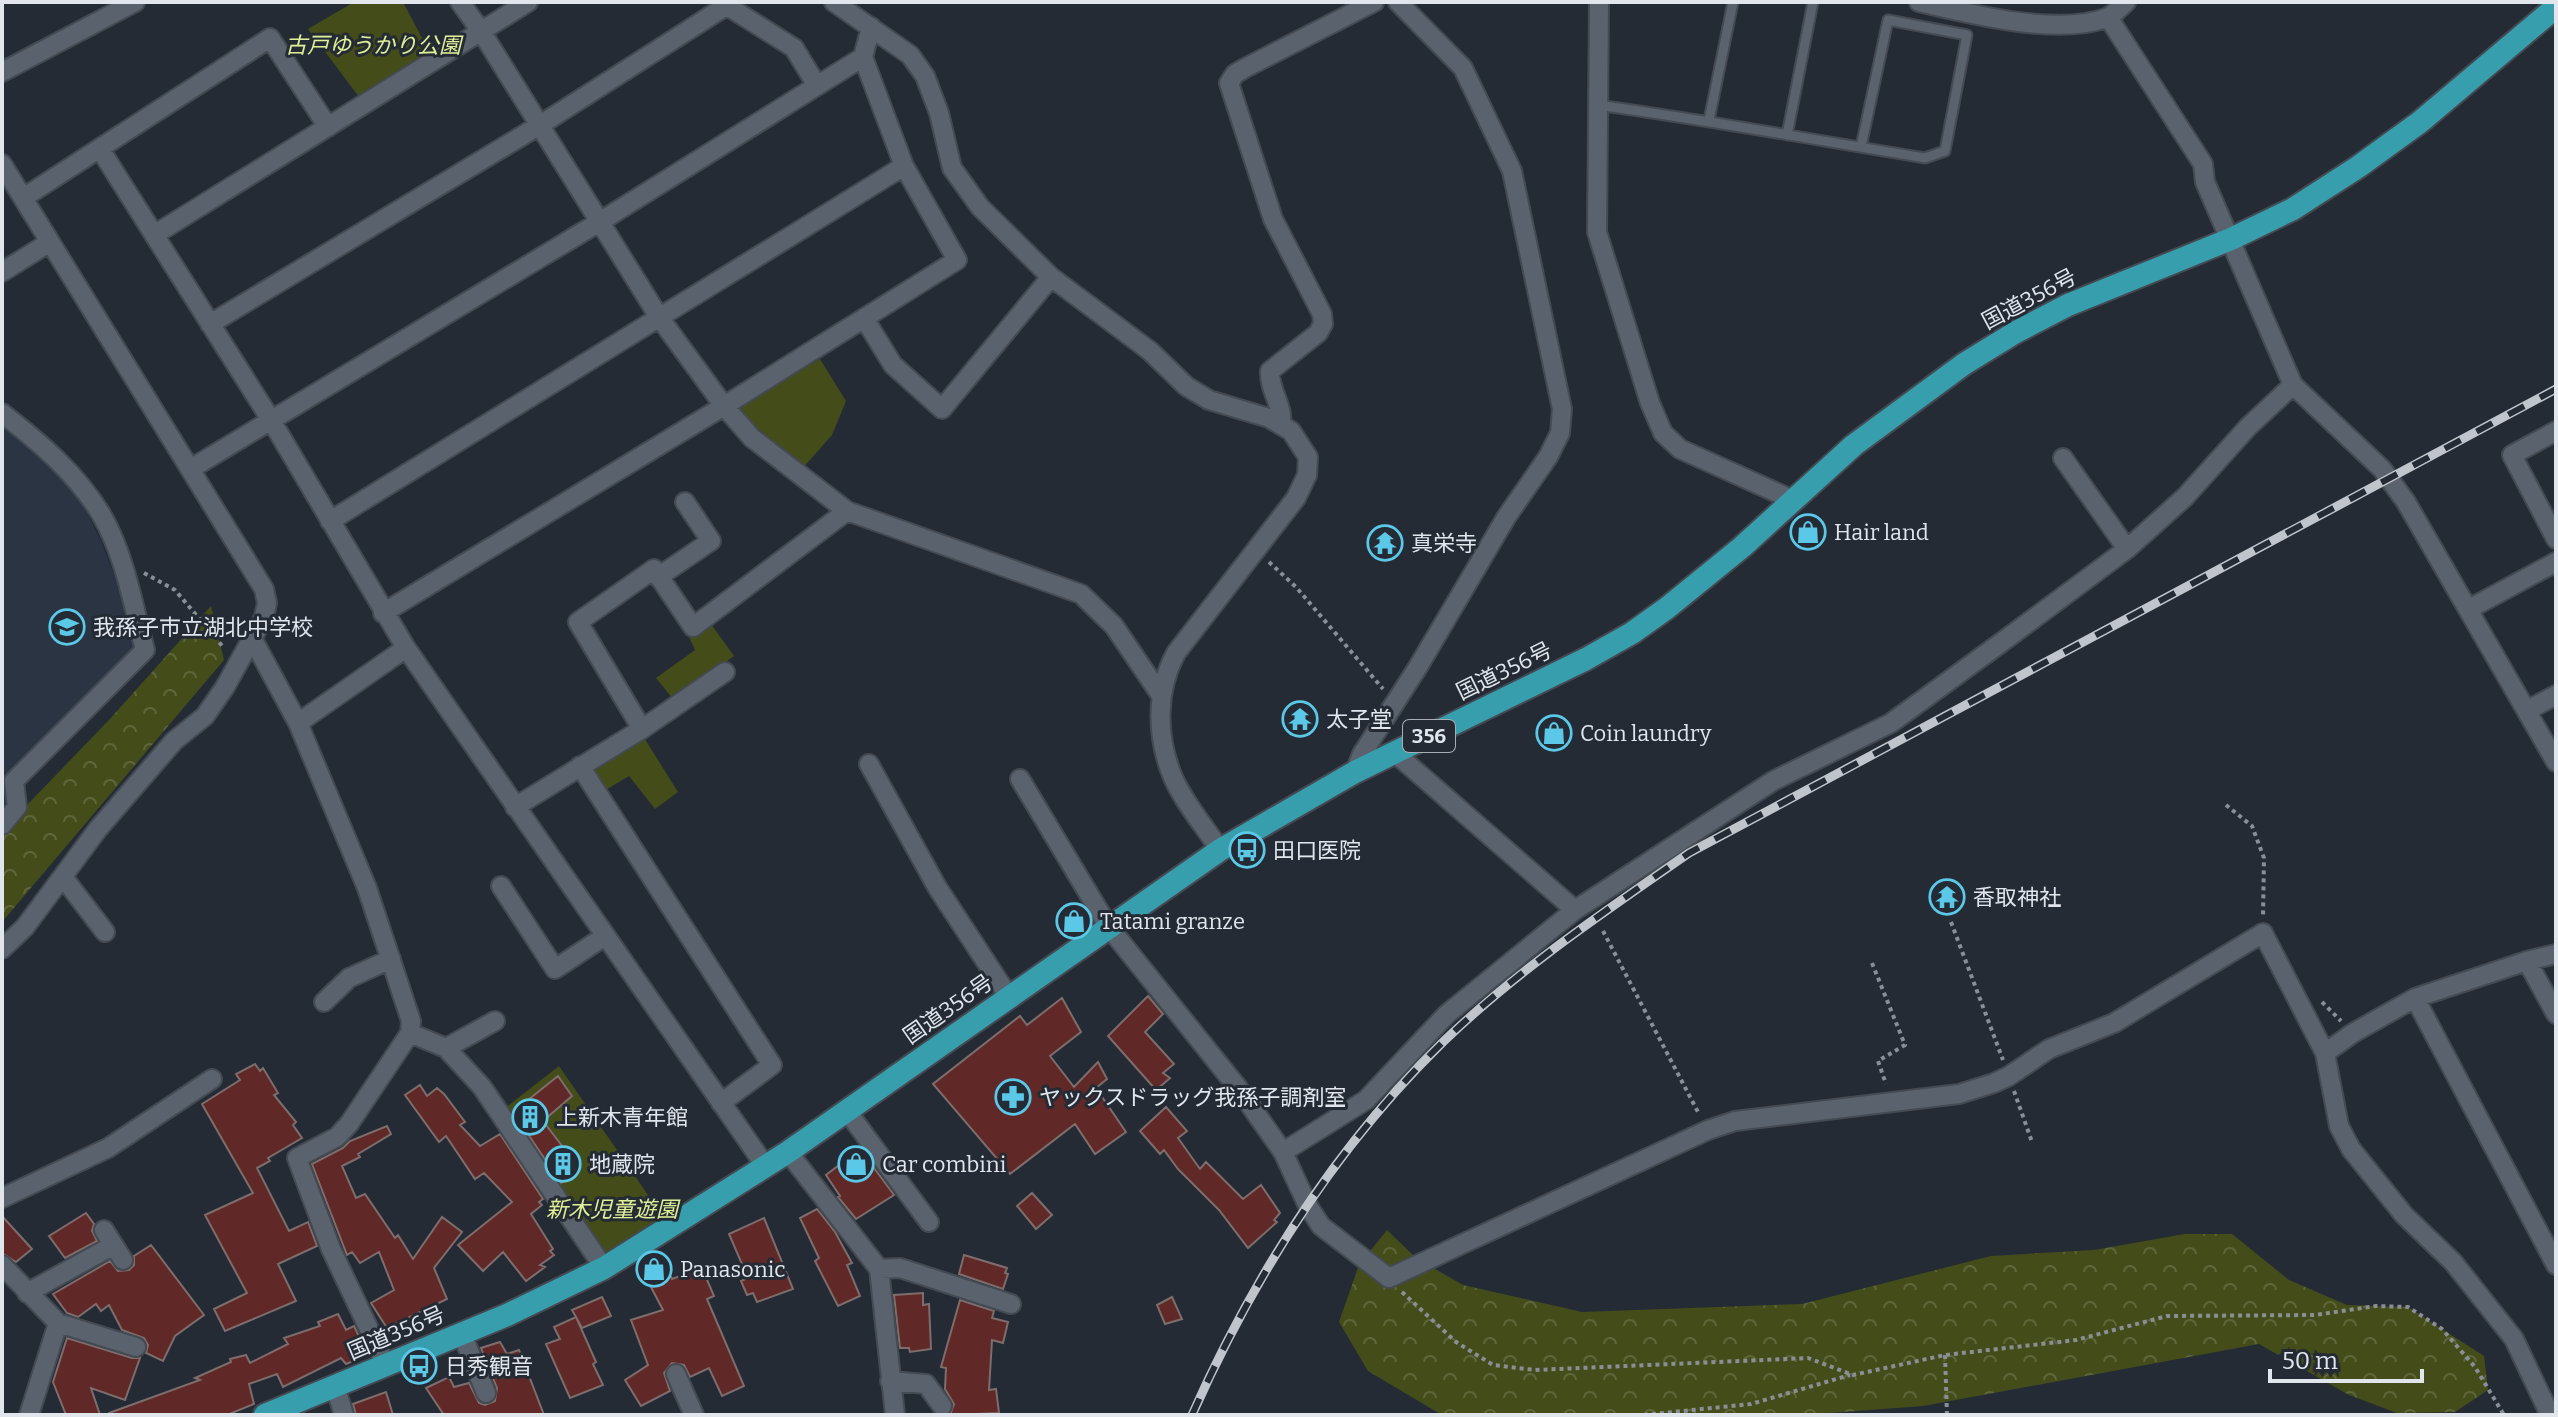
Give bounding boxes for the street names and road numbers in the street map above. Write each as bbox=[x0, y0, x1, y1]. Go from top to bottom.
street label: 国道356号 bbox=[1977, 263, 2081, 335]
street label: 国道356号 bbox=[1452, 636, 1556, 706]
road number: 356 bbox=[1403, 720, 1455, 752]
street label: 国道356号 bbox=[898, 968, 998, 1050]
street label: 国道356号 bbox=[343, 1300, 449, 1366]

